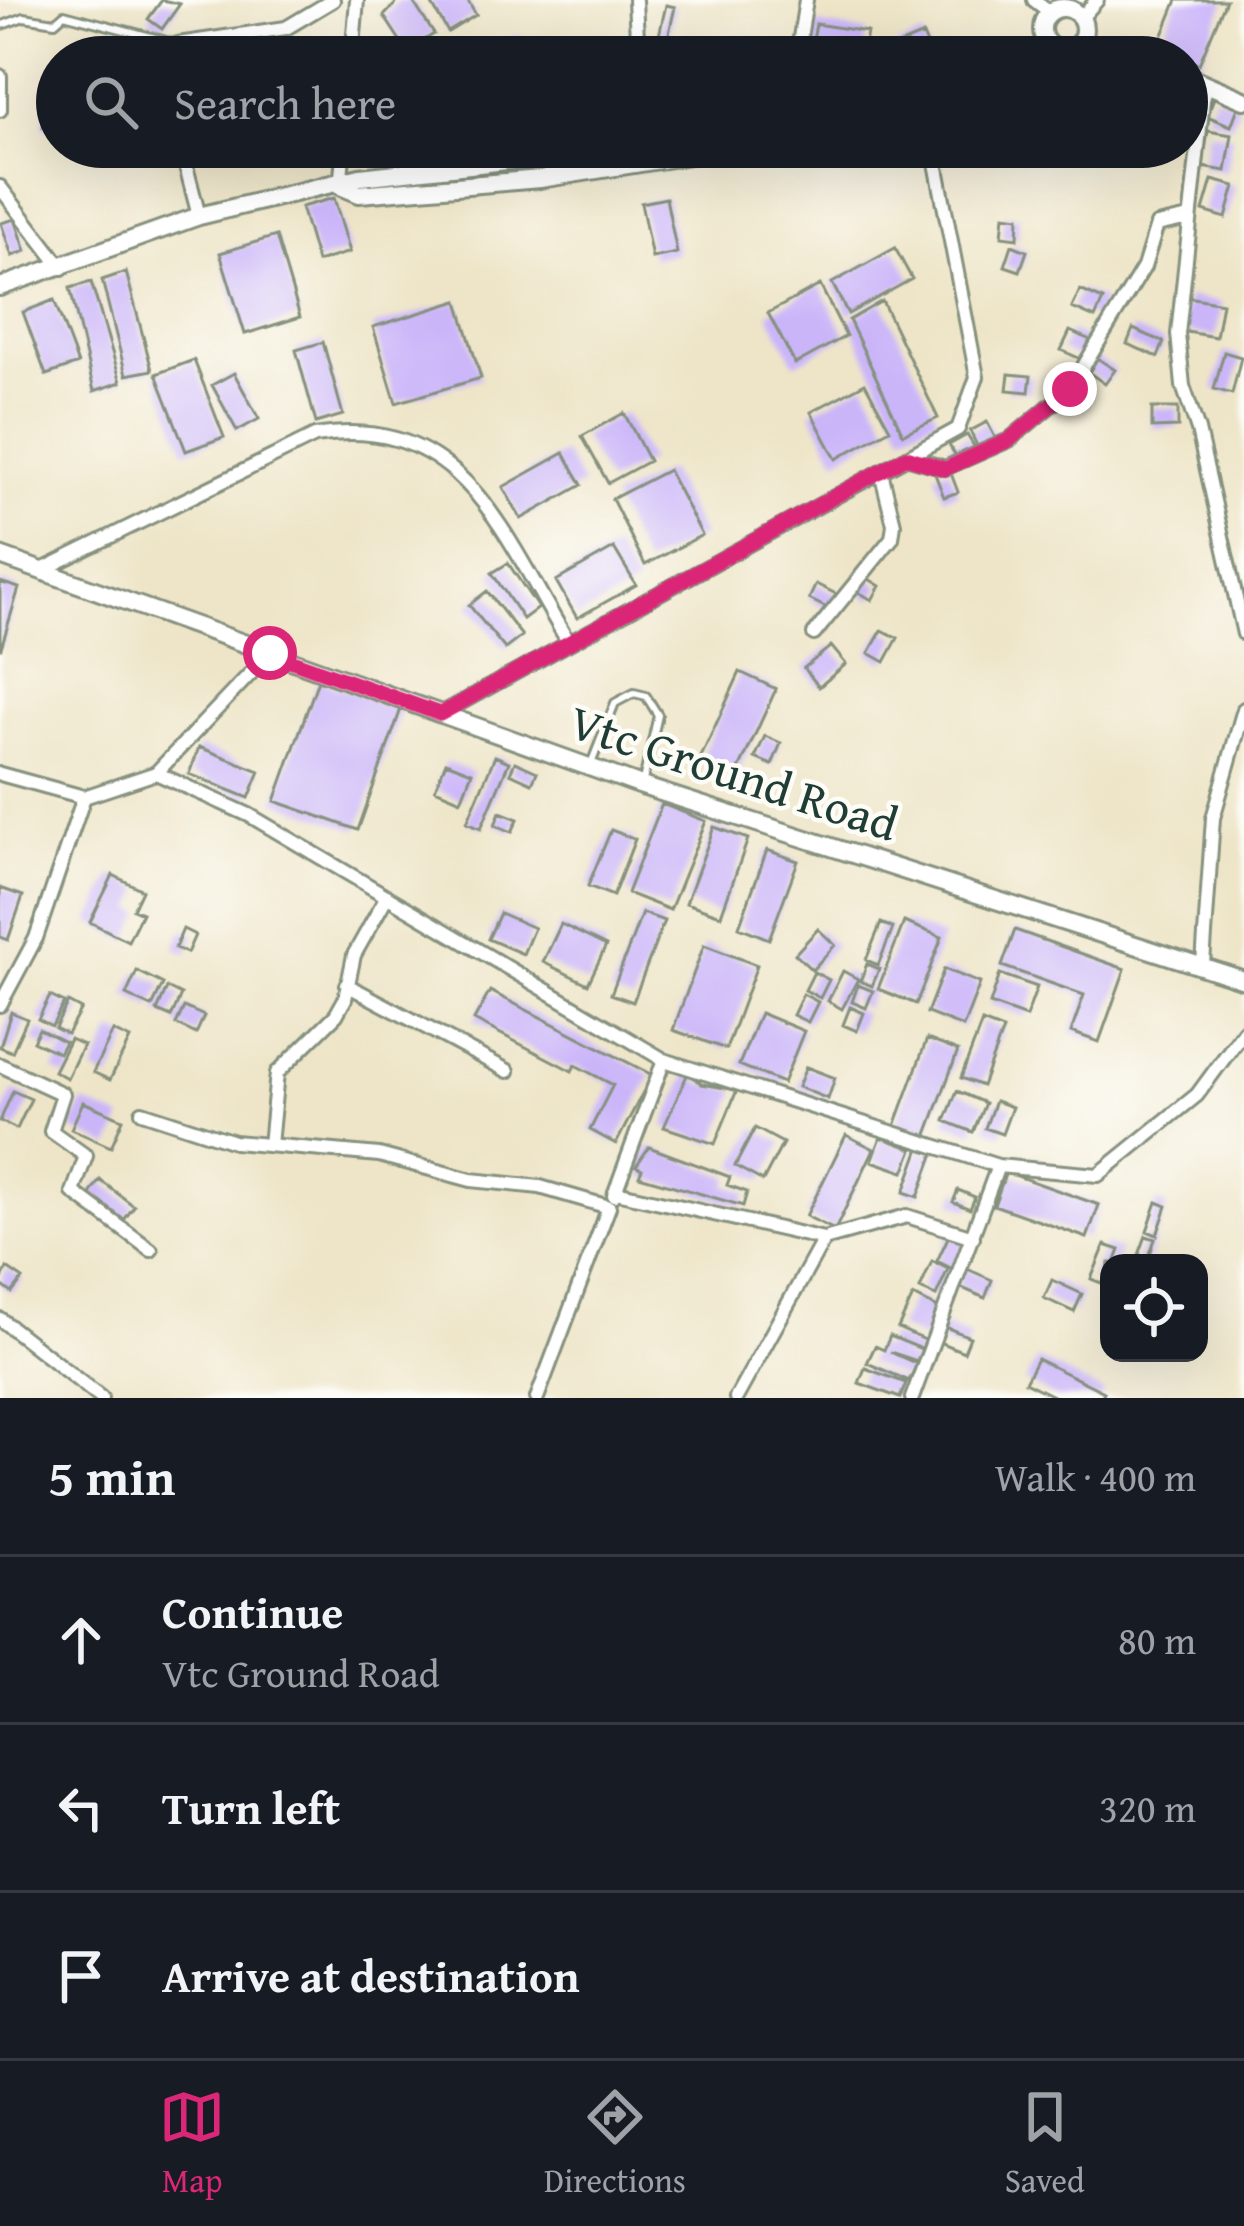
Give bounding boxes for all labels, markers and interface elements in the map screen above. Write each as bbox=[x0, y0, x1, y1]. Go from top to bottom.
search box bbox=[36, 36, 1208, 168]
icon: search bbox=[78, 69, 144, 135]
text: Search here bbox=[174, 70, 396, 135]
route end bbox=[1043, 362, 1097, 416]
route start bbox=[243, 626, 297, 680]
street label: Vtc Ground Road bbox=[561, 685, 908, 859]
map controls bbox=[1100, 1254, 1208, 1362]
button: locate bbox=[1100, 1254, 1208, 1362]
text: 5 min bbox=[48, 1439, 175, 1514]
text: Walk · 400 m bbox=[995, 1448, 1196, 1505]
text: Continue bbox=[162, 1579, 343, 1644]
icon: ahead bbox=[48, 1607, 114, 1673]
text: 80 m bbox=[1118, 1611, 1196, 1668]
text: Vtc Ground Road bbox=[162, 1644, 440, 1701]
icon: left bbox=[48, 1775, 114, 1841]
text: Turn left bbox=[162, 1775, 340, 1840]
text: 320 m bbox=[1099, 1779, 1196, 1836]
icon: arrive bbox=[48, 1943, 114, 2009]
text: Arrive at destination bbox=[162, 1943, 580, 2008]
tab: Map bbox=[159, 2084, 225, 2204]
tab: Directions bbox=[544, 2084, 686, 2204]
tab: Saved bbox=[1005, 2084, 1085, 2204]

